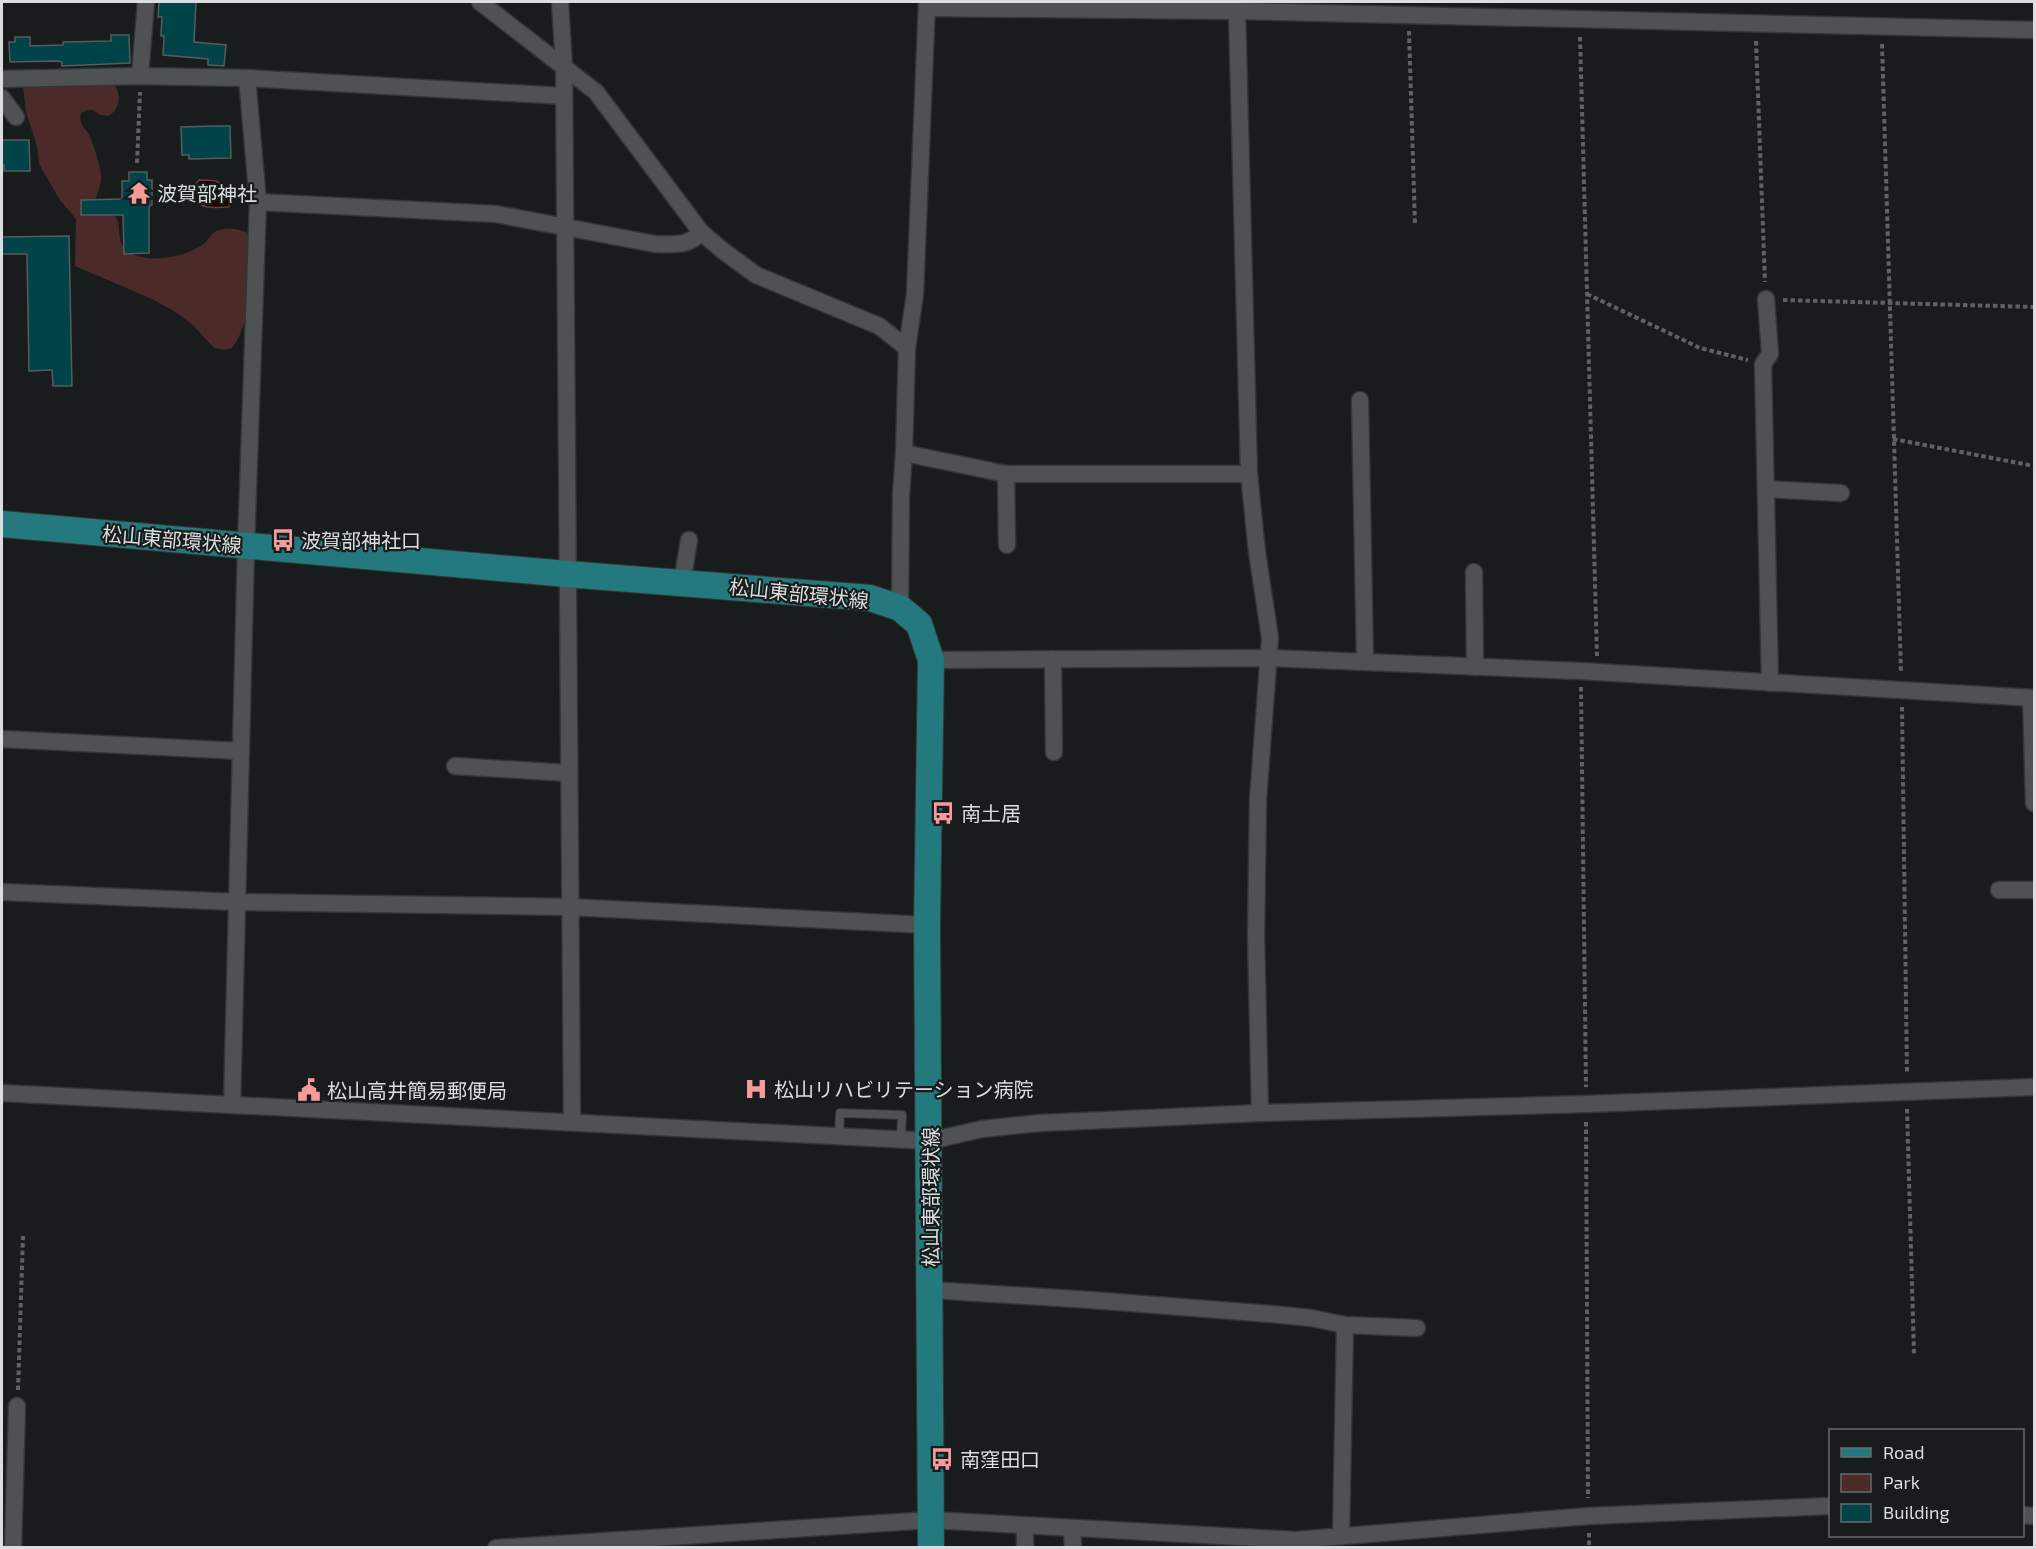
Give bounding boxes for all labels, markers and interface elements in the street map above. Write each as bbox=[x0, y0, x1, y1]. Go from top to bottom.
temple icon: 波賀部神社 bbox=[126, 180, 152, 206]
place label: 波賀部神社 bbox=[157, 181, 257, 205]
street label: 松山東部環状線 bbox=[101, 521, 243, 557]
bus stop icon: 波賀部神社口 bbox=[270, 527, 296, 553]
place label: 波賀部神社口 bbox=[301, 528, 421, 552]
street label: 松山東部環状線 bbox=[728, 574, 870, 612]
bus stop icon: 南土居 bbox=[930, 800, 956, 826]
place label: 南土居 bbox=[961, 801, 1021, 825]
hospital icon: 松山リハビリテーション病院 bbox=[743, 1076, 769, 1102]
public building icon: 松山高井簡易郵便局 bbox=[296, 1077, 322, 1103]
place label: 松山リハビリテーション病院 bbox=[774, 1077, 1034, 1101]
place label: 松山高井簡易郵便局 bbox=[327, 1078, 507, 1102]
street label: 松山東部環状線 bbox=[918, 1127, 942, 1267]
legend bbox=[1829, 1429, 2024, 1537]
text: Road bbox=[1883, 1441, 1924, 1463]
bus stop icon: 南窪田口 bbox=[929, 1446, 955, 1472]
place label: 南窪田口 bbox=[960, 1447, 1040, 1471]
text: Park bbox=[1883, 1471, 1920, 1493]
text: Building bbox=[1883, 1501, 1950, 1523]

